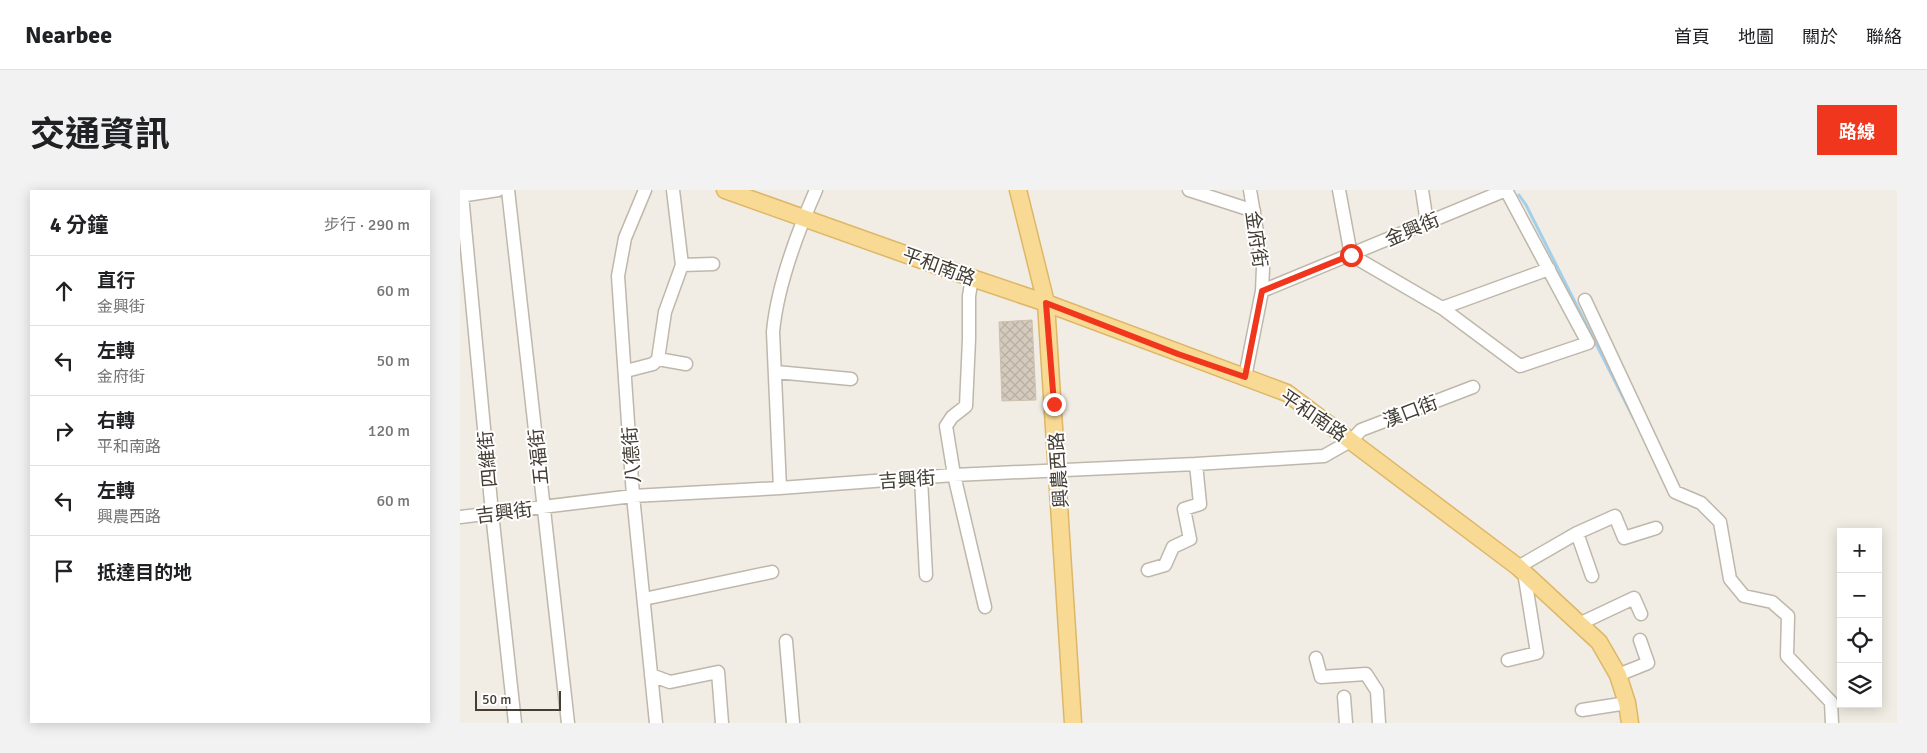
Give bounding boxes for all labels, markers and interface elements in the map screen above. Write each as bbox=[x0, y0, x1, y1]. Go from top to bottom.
text: Nearbee bbox=[25, 20, 112, 50]
text: 首頁 bbox=[1674, 26, 1710, 48]
text: 地圖 bbox=[1738, 26, 1774, 48]
text: 關於 bbox=[1802, 26, 1838, 48]
text: 聯絡 bbox=[1866, 26, 1902, 48]
button: 路線 bbox=[1817, 105, 1897, 155]
text: 交通資訊 bbox=[30, 113, 170, 156]
street label: 金興街 bbox=[1381, 208, 1443, 252]
street label: 金府街 bbox=[1240, 209, 1272, 269]
text: 4 分鐘 bbox=[50, 212, 108, 238]
text: 步行 · 290 m bbox=[324, 215, 410, 235]
street label: 平和南路 bbox=[899, 243, 978, 291]
route start bbox=[1340, 244, 1363, 267]
text: 直行 bbox=[97, 269, 135, 293]
icon: ahead bbox=[50, 277, 78, 305]
text: 60 m bbox=[376, 281, 410, 301]
text: 金興街 bbox=[97, 297, 145, 317]
text: 左轉 bbox=[97, 339, 135, 363]
icon: left bbox=[50, 347, 78, 375]
text: 50 m bbox=[376, 351, 410, 371]
text: 金府街 bbox=[97, 367, 145, 387]
street label: 平和南路 bbox=[1275, 385, 1352, 447]
street label: 漢口街 bbox=[1379, 391, 1441, 433]
route end bbox=[1043, 393, 1066, 416]
text: 右轉 bbox=[97, 409, 135, 433]
icon: right bbox=[50, 417, 78, 445]
text: 120 m bbox=[368, 421, 410, 441]
street label: 八德街 bbox=[618, 426, 646, 484]
street label: 五福街 bbox=[524, 427, 554, 487]
street label: 四維街 bbox=[474, 429, 502, 488]
street label: 興農西路 bbox=[1044, 431, 1074, 509]
text: 平和南路 bbox=[97, 437, 161, 457]
street label: 吉興街 bbox=[878, 466, 936, 494]
text: 左轉 bbox=[97, 479, 135, 503]
icon: left bbox=[50, 487, 78, 515]
text: 60 m bbox=[376, 491, 410, 511]
street label: 吉興街 bbox=[474, 498, 534, 528]
text: 興農西路 bbox=[97, 507, 161, 527]
map controls bbox=[1837, 528, 1882, 708]
button: + bbox=[1837, 528, 1882, 573]
icon: arrive bbox=[50, 557, 78, 585]
text: 抵達目的地 bbox=[97, 561, 192, 585]
button: − bbox=[1837, 573, 1882, 618]
button: locate bbox=[1837, 618, 1882, 663]
button: layers bbox=[1837, 663, 1882, 708]
scale bar bbox=[475, 688, 561, 711]
text: 50 m bbox=[482, 691, 511, 708]

